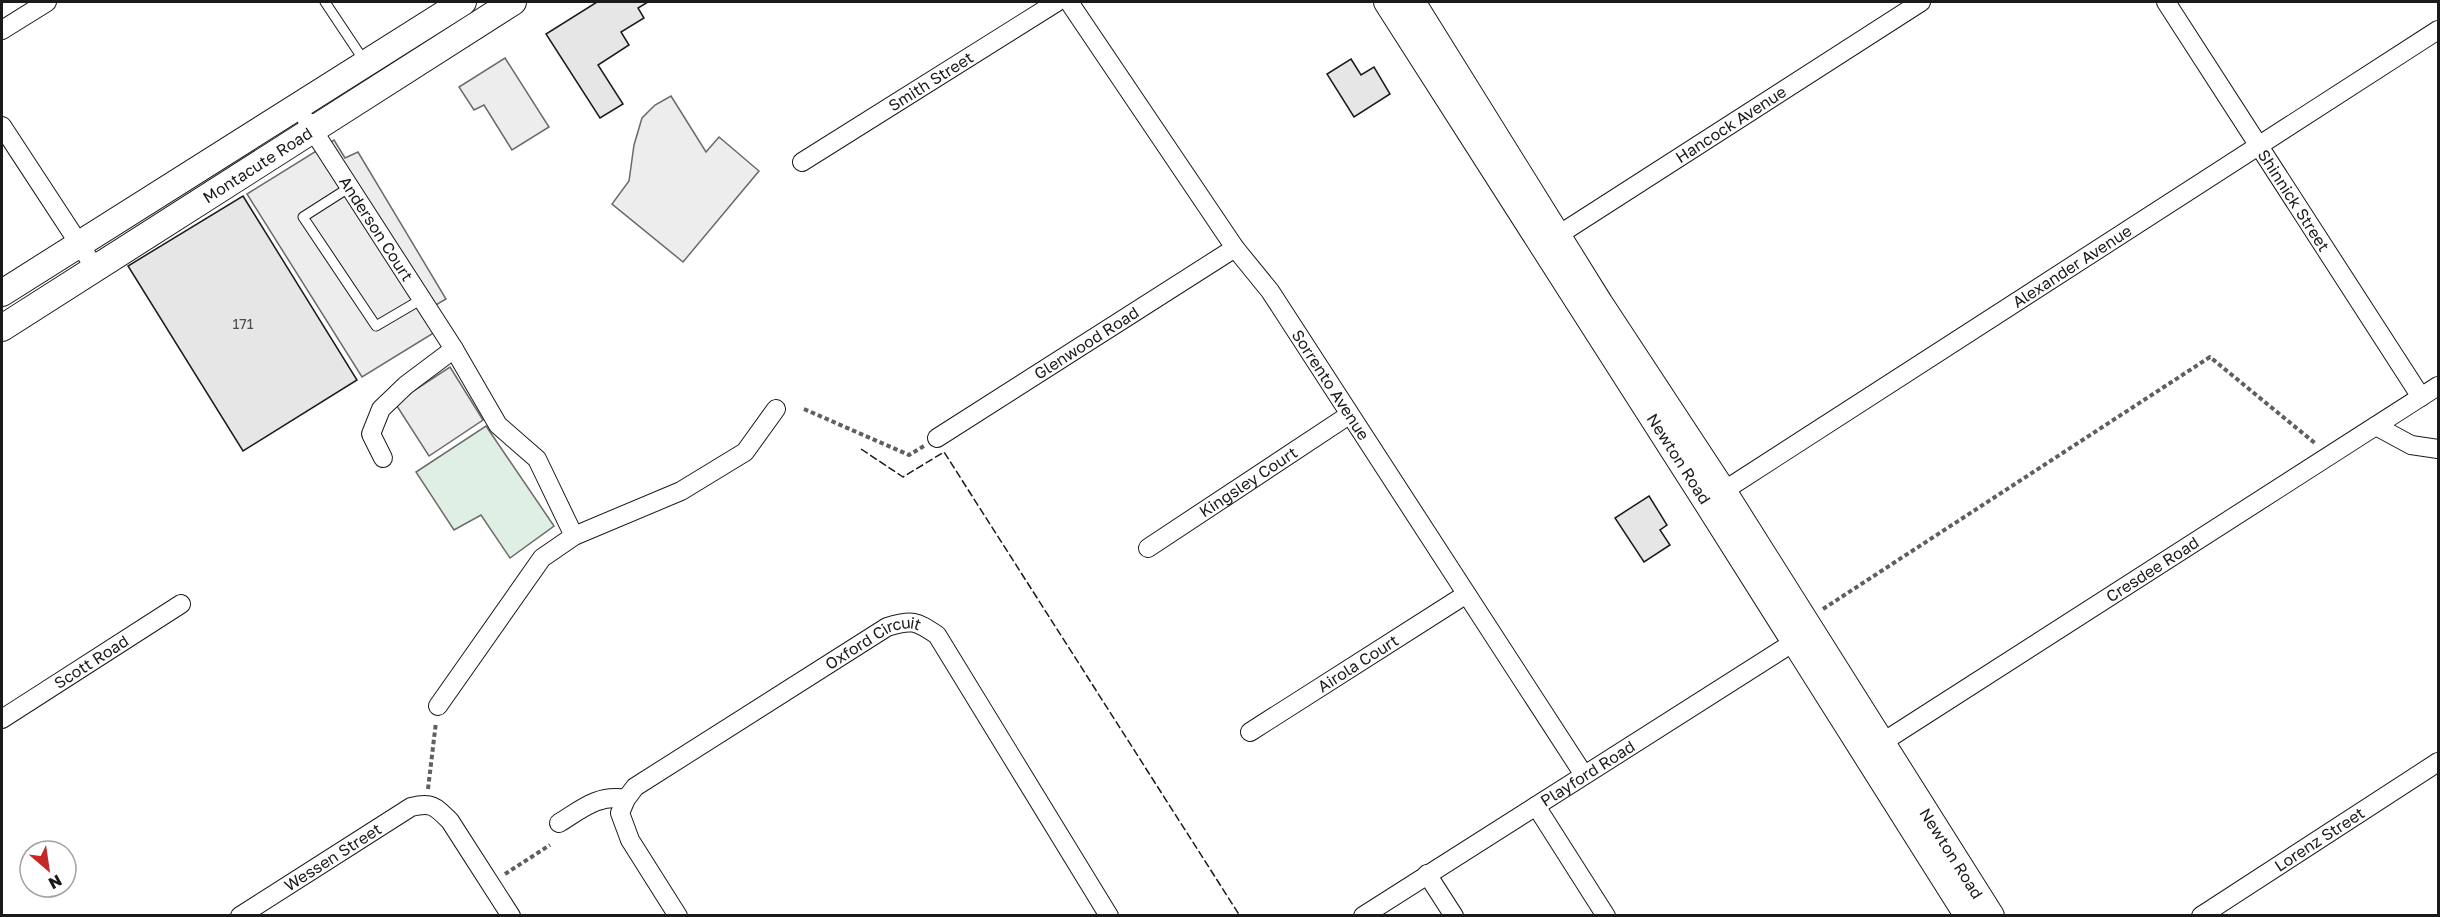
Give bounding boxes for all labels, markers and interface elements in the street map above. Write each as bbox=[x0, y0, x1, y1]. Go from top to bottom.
street label: Smith Street bbox=[885, 47, 977, 115]
street label: Hancock Avenue bbox=[1672, 81, 1790, 167]
street label: Montacute Road bbox=[199, 123, 316, 207]
street label: Shinnick Street bbox=[2254, 145, 2334, 255]
street label: Anderson Court bbox=[335, 172, 418, 285]
street label: Alexander Avenue bbox=[2009, 220, 2135, 312]
street label: Glenwood Road bbox=[1030, 302, 1142, 384]
house number: 171 bbox=[233, 315, 254, 332]
street label: Sorrento Avenue bbox=[1288, 326, 1374, 444]
street label: Newton Road bbox=[1643, 410, 1715, 508]
street label: Kingsley Court bbox=[1195, 442, 1301, 521]
street label: Cresdee Road bbox=[2102, 532, 2202, 606]
street label: Oxford Circuit bbox=[821, 612, 924, 674]
street label: Scott Road bbox=[50, 630, 132, 693]
street label: Airola Court bbox=[1314, 630, 1402, 696]
street label: Playford Road bbox=[1536, 736, 1638, 811]
street label: Lorenz Street bbox=[2270, 803, 2368, 876]
street label: Newton Road bbox=[1915, 804, 1988, 903]
street label: Wessen Street bbox=[280, 818, 385, 895]
north arrow bbox=[18, 839, 78, 899]
text: N bbox=[45, 870, 65, 894]

